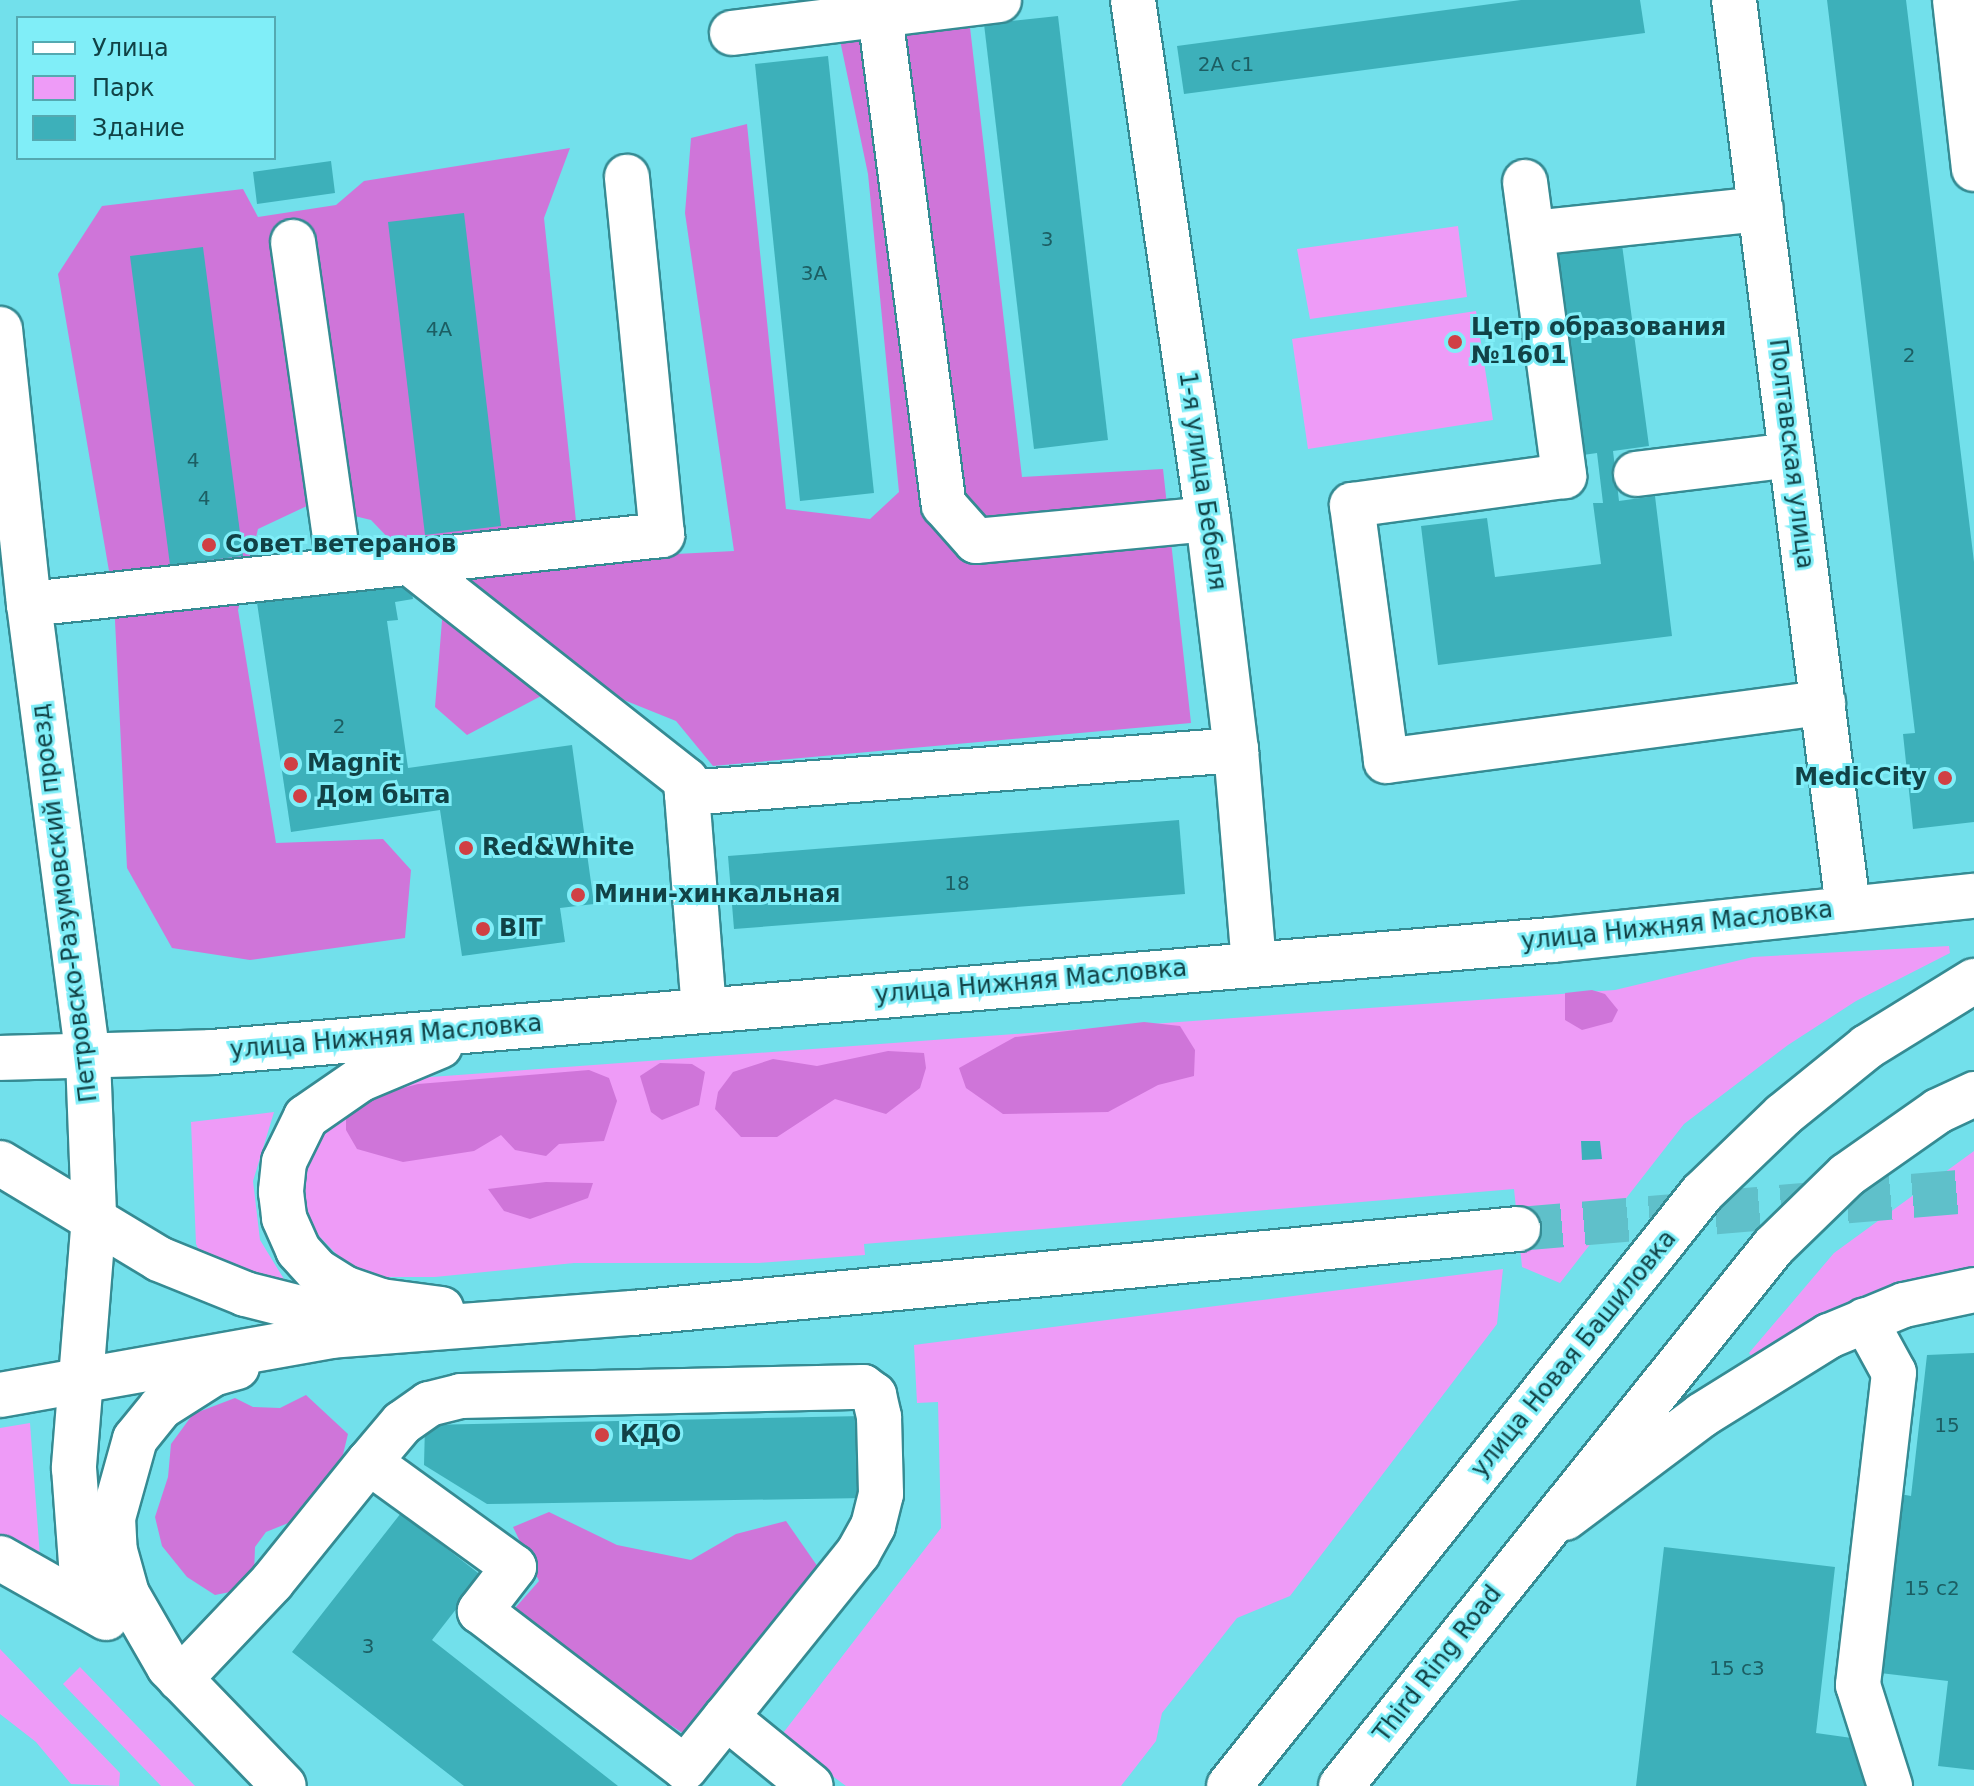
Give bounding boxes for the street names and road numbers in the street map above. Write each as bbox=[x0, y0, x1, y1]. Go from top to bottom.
street label: Полтавская улица bbox=[1763, 337, 1819, 571]
street label: 1-я улица Бебеля bbox=[1172, 370, 1232, 592]
street label: Петровско-Разумовский проезд bbox=[26, 702, 104, 1104]
street label: улица Нижняя Масловка bbox=[1520, 895, 1834, 957]
street label: улица Нижняя Масловка bbox=[874, 954, 1188, 1010]
street label: улица Нижняя Масловка bbox=[229, 1009, 543, 1065]
street label: улица Новая Башиловка bbox=[1465, 1225, 1683, 1483]
street label: Third Ring Road bbox=[1368, 1580, 1508, 1748]

